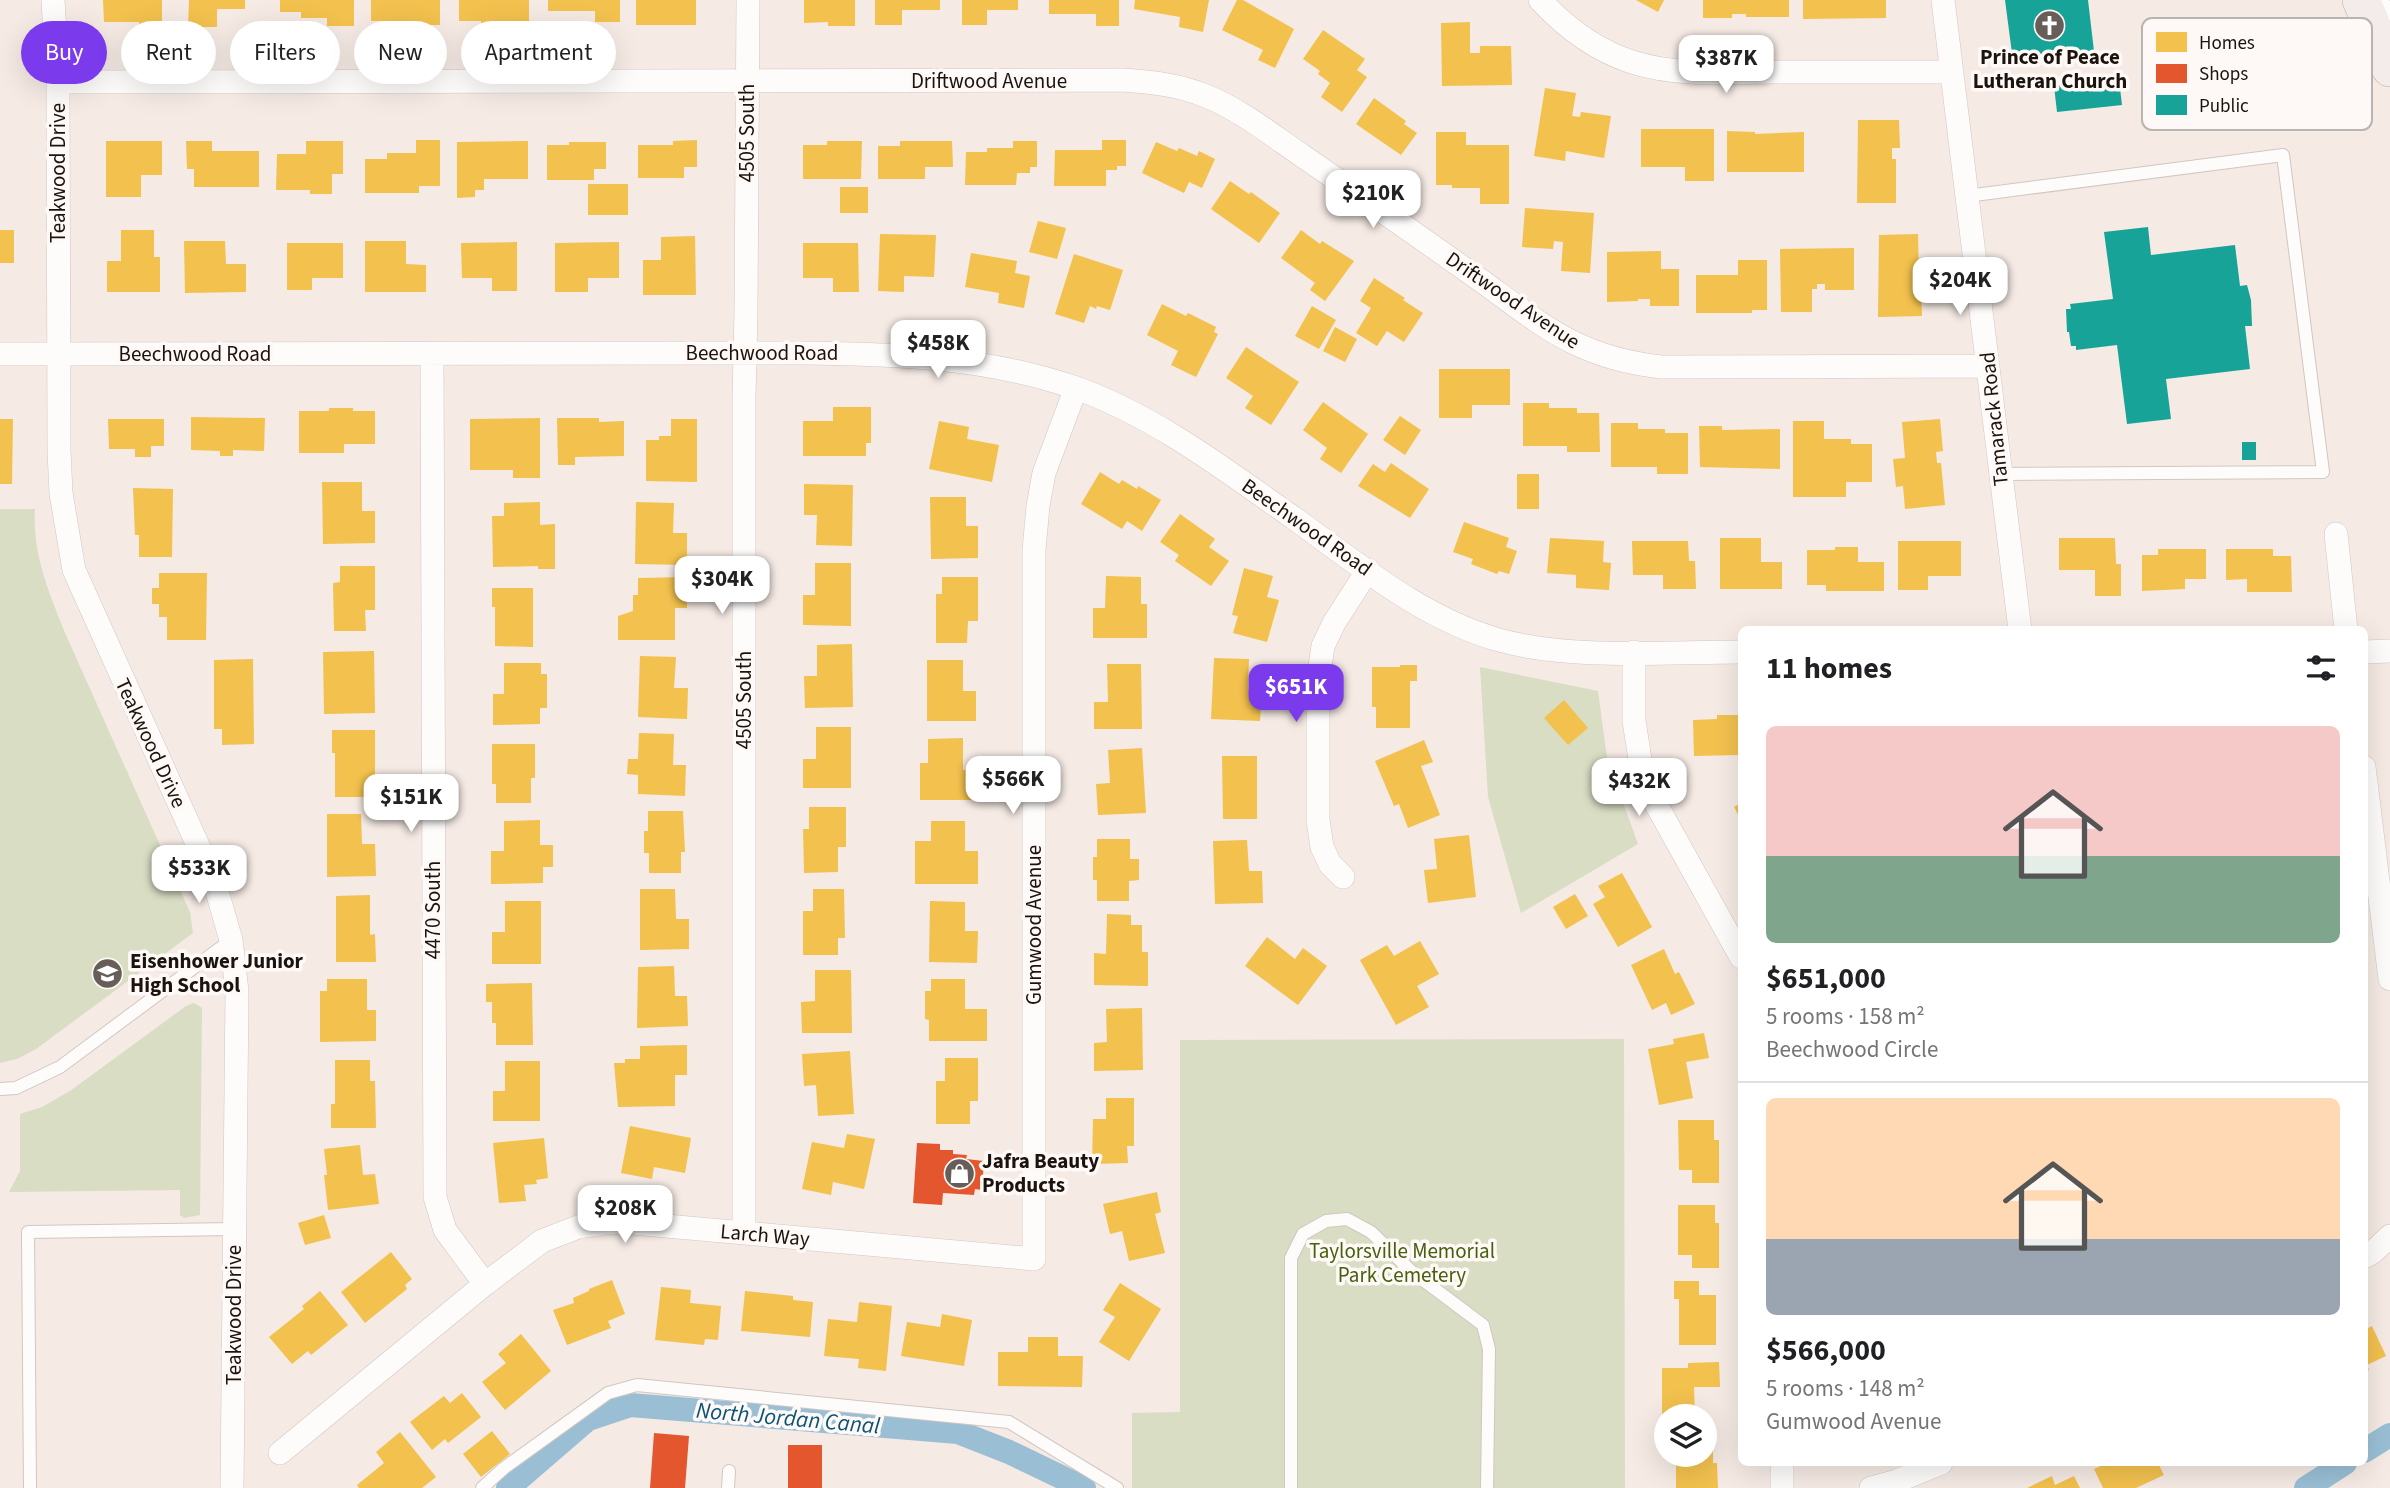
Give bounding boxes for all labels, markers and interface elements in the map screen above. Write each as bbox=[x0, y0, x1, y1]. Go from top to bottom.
church icon: Prince of Peace Lutheran Church bbox=[2033, 8, 2067, 42]
legend bbox=[2142, 18, 2372, 130]
chip: Buy bbox=[21, 21, 107, 84]
chip: Rent bbox=[121, 21, 216, 84]
chip: Filters bbox=[230, 21, 340, 84]
chip: New bbox=[354, 21, 447, 84]
chip: Apartment bbox=[461, 21, 616, 84]
text: Homes bbox=[2199, 30, 2255, 57]
pin: $387K bbox=[1677, 36, 1775, 95]
text: $387K bbox=[1695, 41, 1757, 74]
place label: Prince of Peace Lutheran Church bbox=[1973, 42, 2127, 96]
text: Shops bbox=[2199, 61, 2248, 88]
street label: Driftwood Avenue bbox=[911, 66, 1067, 96]
street label: 4505 South bbox=[732, 84, 762, 182]
text: Public bbox=[2199, 93, 2249, 120]
street label: Teakwood Drive bbox=[43, 103, 73, 243]
pin: $210K bbox=[1324, 170, 1422, 230]
text: $210K bbox=[1342, 176, 1404, 209]
street label: Driftwood Avenue bbox=[1440, 244, 1586, 356]
pin: $204K bbox=[1911, 258, 2009, 317]
text: $204K bbox=[1929, 263, 1991, 296]
pin: $458K bbox=[889, 320, 987, 380]
text: $458K bbox=[907, 326, 969, 359]
street label: Beechwood Road bbox=[686, 338, 838, 368]
street label: Beechwood Road bbox=[119, 339, 271, 369]
street label: Tamarack Road bbox=[1972, 350, 2016, 488]
street label: Beechwood Road bbox=[1236, 471, 1378, 583]
pin: $304K bbox=[673, 556, 771, 616]
text: $304K bbox=[691, 562, 753, 595]
text: 11 homes bbox=[1766, 647, 1892, 690]
icon: filters bbox=[2302, 649, 2340, 687]
street label: 4505 South bbox=[729, 651, 759, 749]
pin: $651K bbox=[1247, 664, 1345, 724]
text: $651K bbox=[1265, 670, 1327, 703]
street label: Teakwood Drive bbox=[108, 673, 194, 813]
pin: $566K bbox=[964, 756, 1062, 816]
pin: $432K bbox=[1590, 758, 1688, 818]
text: $566K bbox=[982, 762, 1044, 795]
text: $432K bbox=[1608, 764, 1670, 797]
icon: home bbox=[1990, 771, 2116, 897]
pin: $151K bbox=[362, 774, 460, 834]
text: $151K bbox=[380, 780, 442, 813]
street label: Gumwood Avenue bbox=[1019, 845, 1049, 1005]
pin: $533K bbox=[150, 846, 248, 905]
text: $533K bbox=[168, 851, 230, 884]
street label: 4470 South bbox=[418, 861, 448, 959]
place label: Eisenhower Junior High School bbox=[130, 946, 304, 1000]
school or university icon: Eisenhower Junior High School bbox=[90, 956, 124, 990]
text: $651,000 bbox=[1766, 957, 1886, 1000]
text: 5 rooms · 158 m² bbox=[1766, 1000, 1925, 1033]
text: Beechwood Circle bbox=[1766, 1033, 1938, 1066]
icon: home bbox=[1990, 1143, 2116, 1269]
place label: Jafra Beauty Products bbox=[982, 1146, 1099, 1200]
shop icon: Jafra Beauty Products bbox=[942, 1156, 976, 1190]
pin: $208K bbox=[576, 1186, 674, 1245]
text: $208K bbox=[594, 1191, 656, 1224]
street label: Larch Way bbox=[719, 1216, 811, 1254]
park label: Taylorsville Memorial Park Cemetery bbox=[1309, 1236, 1495, 1290]
street label: Teakwood Drive bbox=[219, 1245, 249, 1385]
text: $566,000 bbox=[1766, 1329, 1886, 1372]
text: 5 rooms · 148 m² bbox=[1766, 1372, 1925, 1405]
water label: North Jordan Canal bbox=[695, 1394, 882, 1442]
map controls bbox=[1654, 1404, 1717, 1467]
button: layers bbox=[1654, 1404, 1717, 1467]
text: Gumwood Avenue bbox=[1766, 1405, 1941, 1438]

